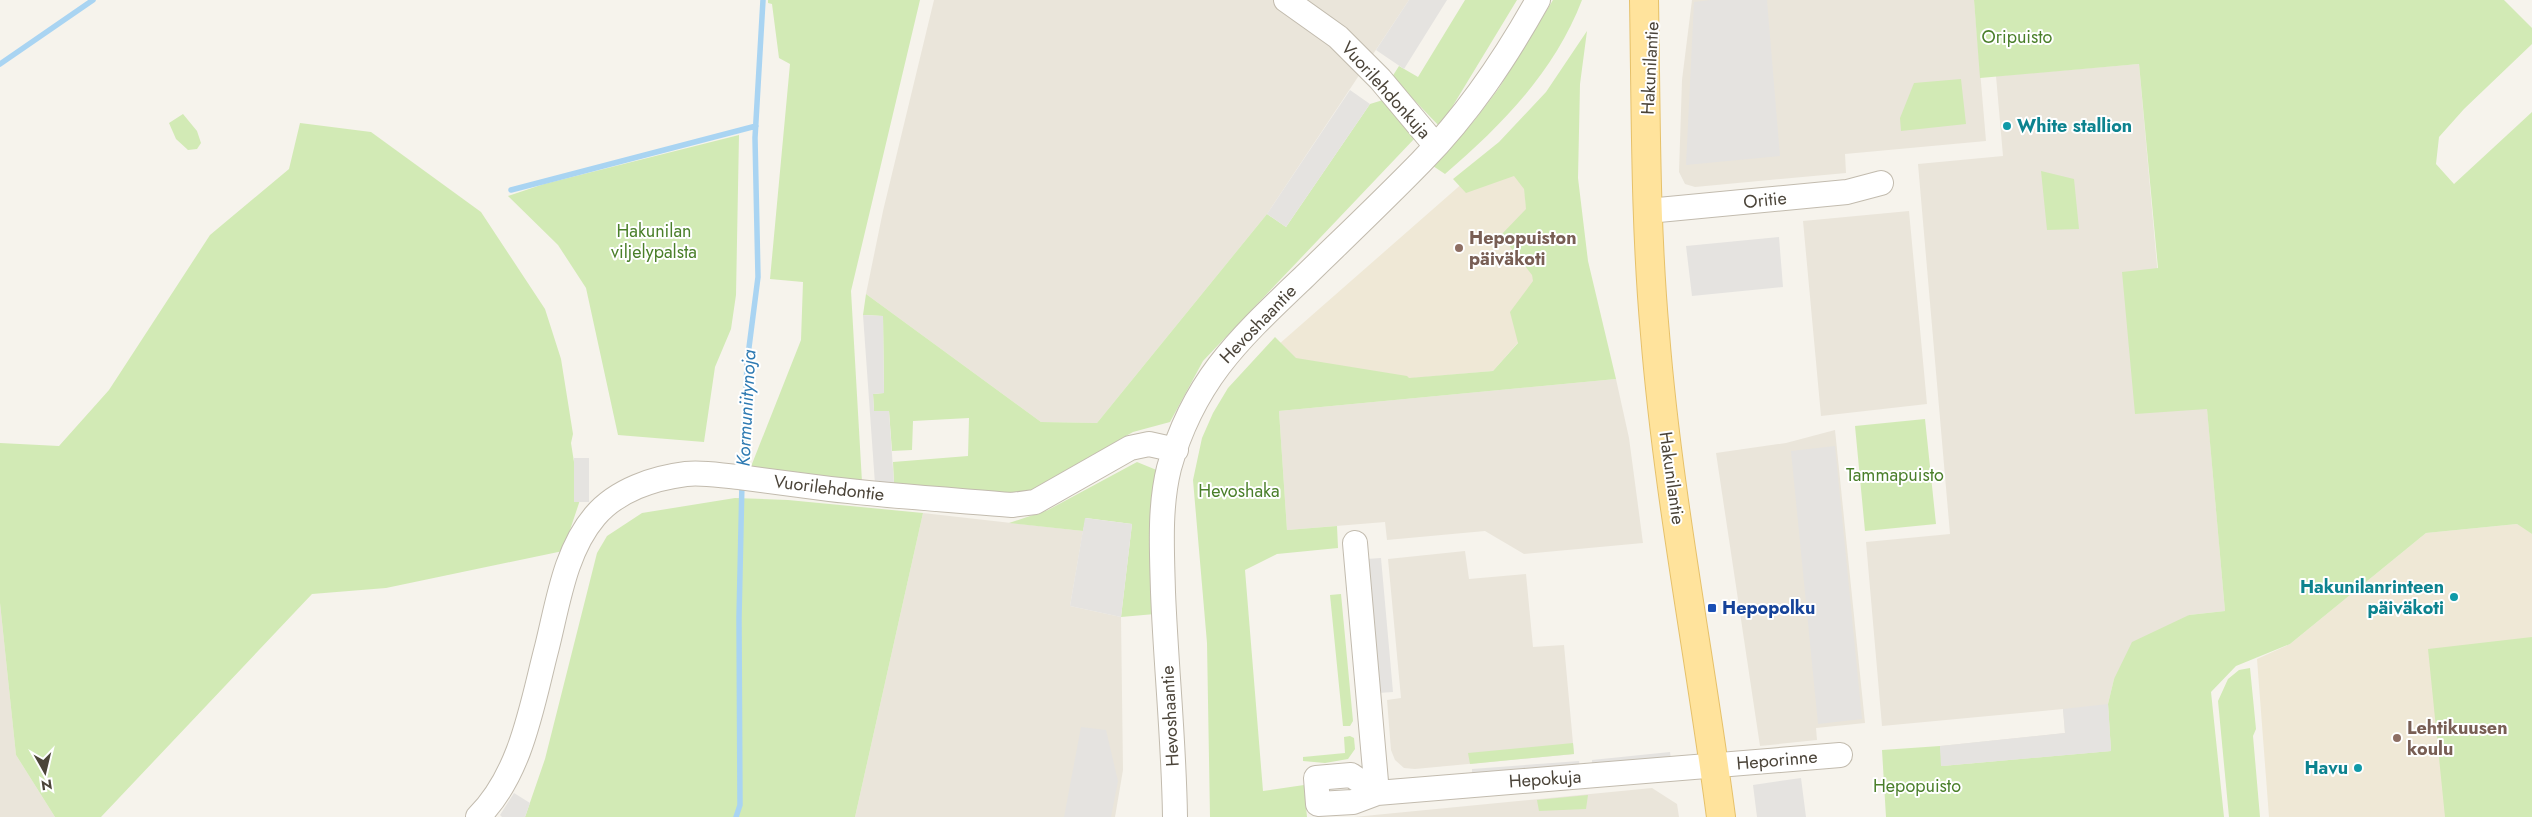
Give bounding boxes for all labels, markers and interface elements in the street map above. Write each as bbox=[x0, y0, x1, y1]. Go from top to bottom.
street label: Hakunilantie bbox=[1635, 21, 1665, 115]
park label: Oripuisto bbox=[1982, 24, 2053, 50]
street label: Vuorilehdonkuja bbox=[1335, 35, 1437, 145]
place label: White stallion bbox=[2017, 113, 2132, 139]
marker: White stallion bbox=[2001, 120, 2013, 132]
street label: Oritie bbox=[1742, 185, 1788, 215]
park label: Hakunilan viljelypalsta bbox=[611, 218, 697, 265]
place label: Hepopuiston päiväkoti bbox=[1469, 225, 1577, 272]
marker: Hepopuiston päiväkoti bbox=[1453, 242, 1465, 254]
street label: Hevoshaantie bbox=[1214, 279, 1302, 369]
water label: Kormuniitynoja bbox=[729, 348, 763, 467]
street label: Hakunilantie bbox=[1653, 430, 1691, 526]
park label: Tammapuisto bbox=[1846, 462, 1944, 488]
street label: Vuorilehdontie bbox=[772, 468, 886, 508]
park label: Hevoshaka bbox=[1198, 478, 1280, 504]
place label: Hakunilanrinteen päiväkoti bbox=[2300, 574, 2444, 621]
marker: Hakunilanrinteen päiväkoti bbox=[2448, 591, 2460, 603]
place label: Hepopolku bbox=[1722, 595, 1815, 621]
marker: Hepopolku bbox=[1706, 602, 1718, 614]
street label: Hevoshaantie bbox=[1154, 665, 1186, 767]
place label: Lehtikuusen koulu bbox=[2407, 715, 2508, 762]
marker: Lehtikuusen koulu bbox=[2391, 732, 2403, 744]
street label: Heporinne bbox=[1735, 744, 1819, 776]
north arrow bbox=[20, 747, 70, 797]
place label: Havu bbox=[2304, 755, 2348, 781]
marker: Havu bbox=[2352, 762, 2364, 774]
street label: Hepokuja bbox=[1508, 764, 1582, 794]
park label: Hepopuisto bbox=[1873, 773, 1961, 799]
text: N bbox=[40, 774, 54, 796]

